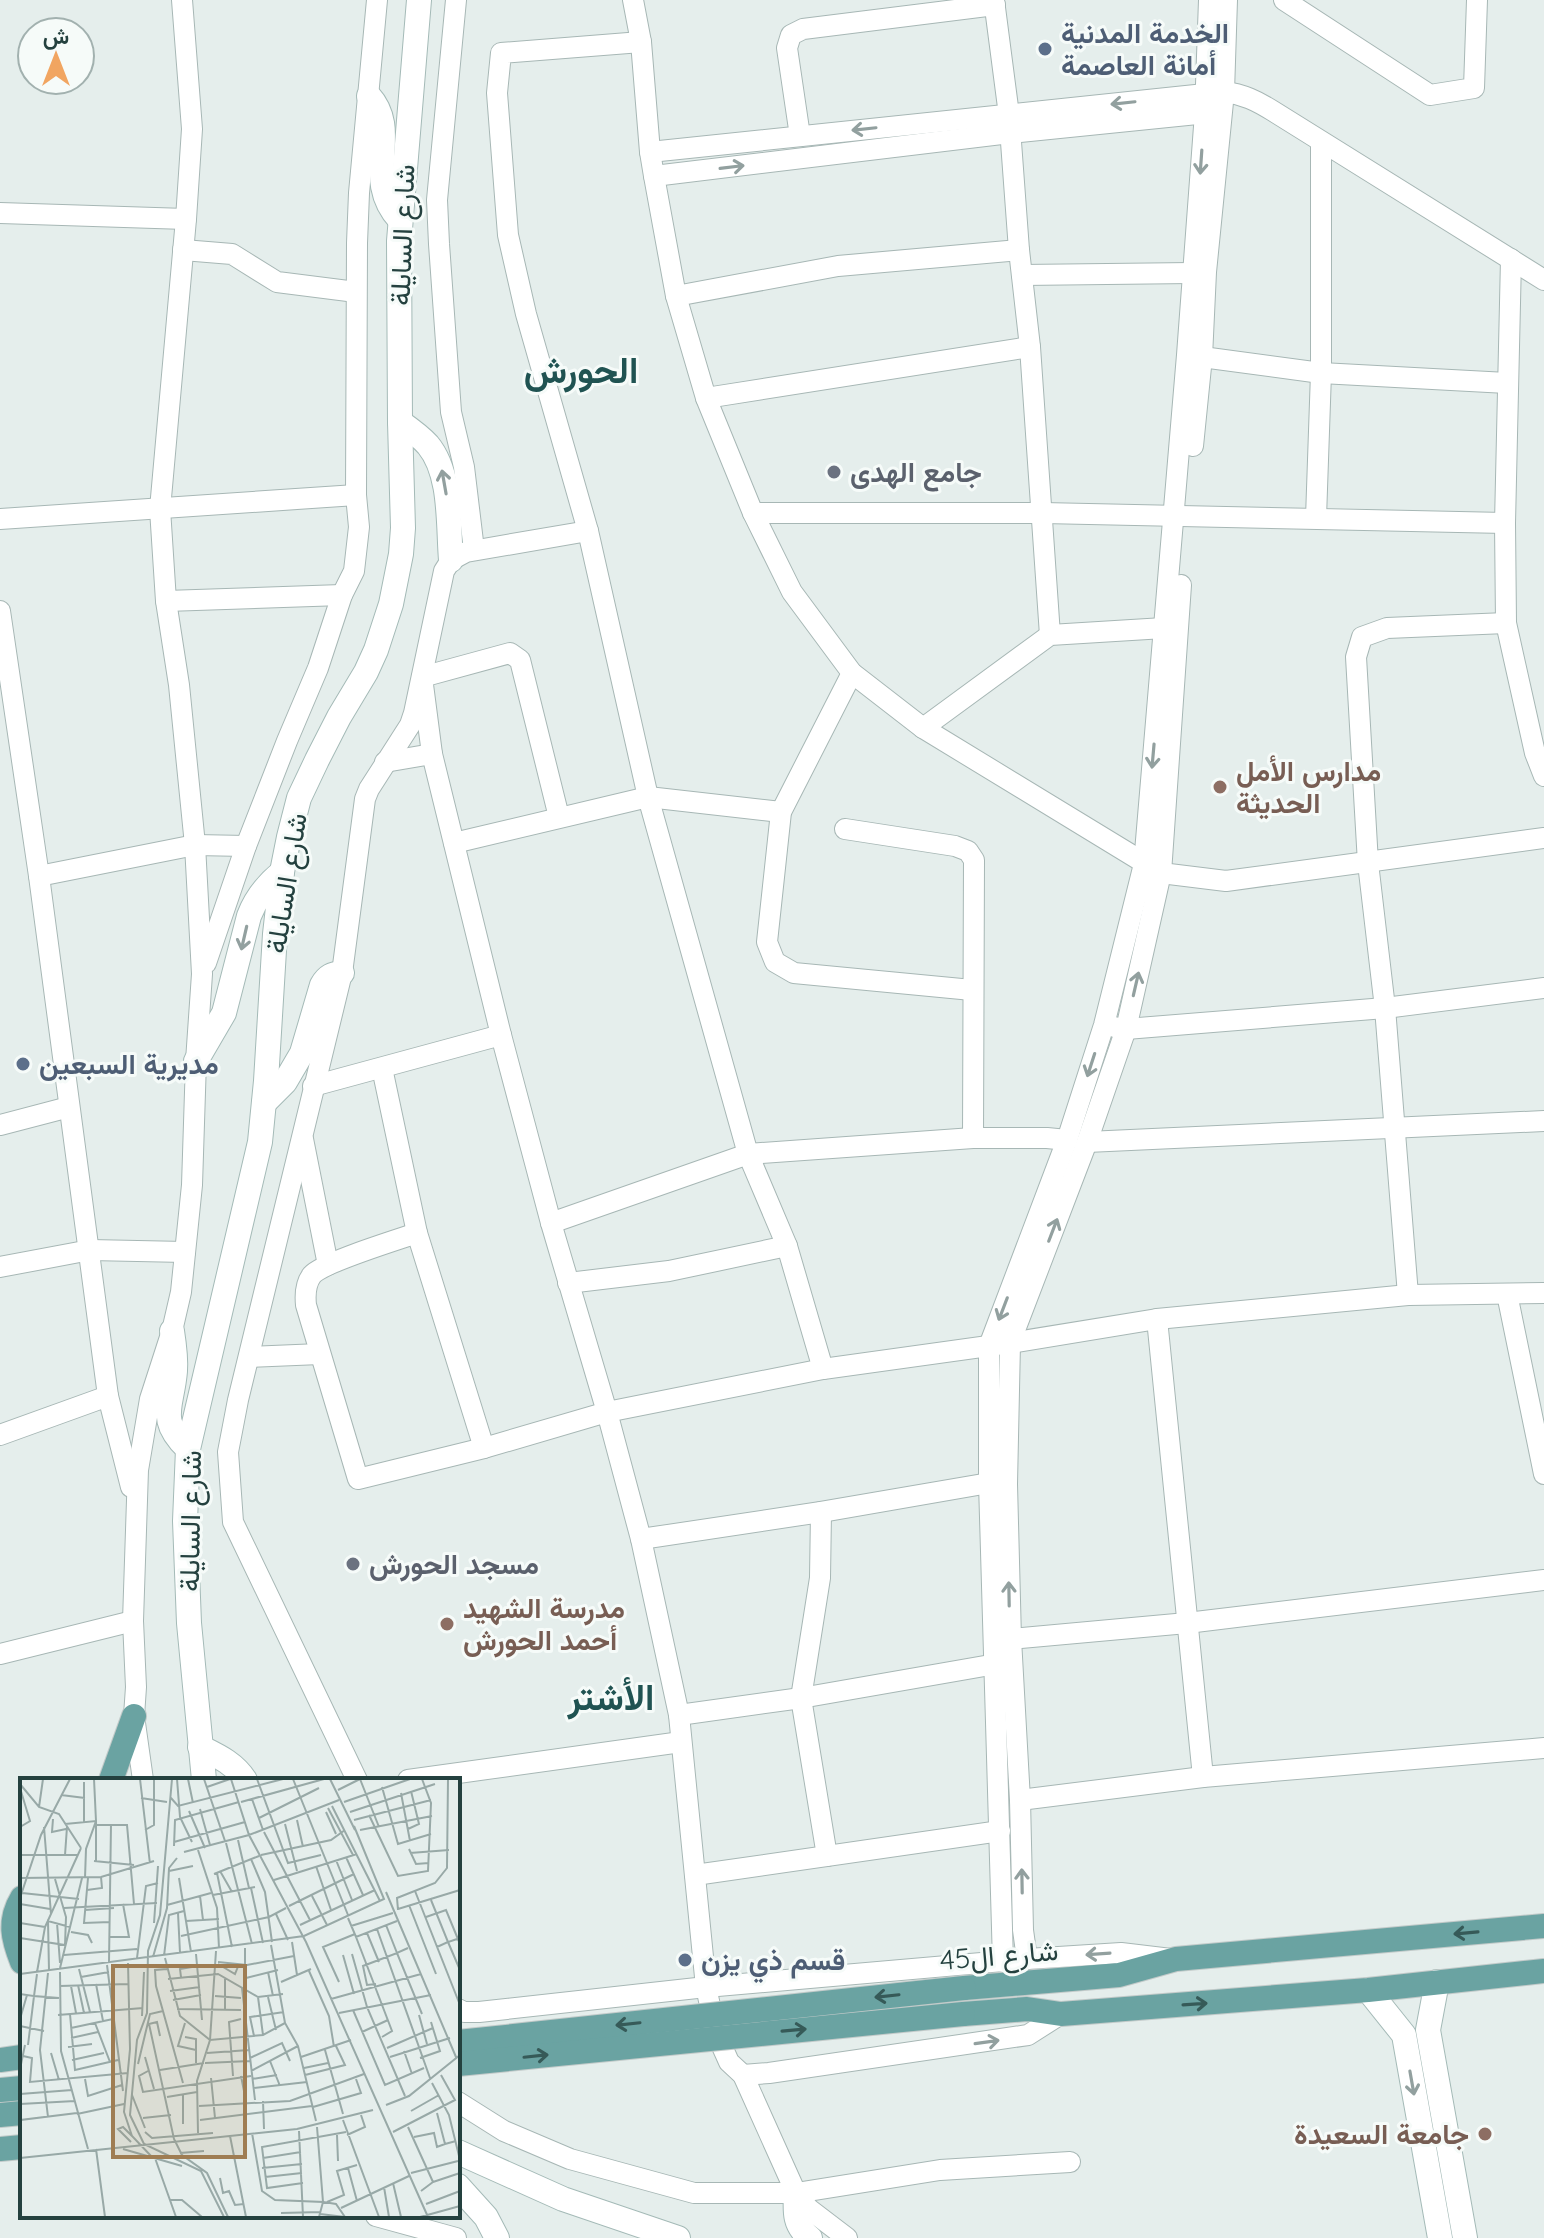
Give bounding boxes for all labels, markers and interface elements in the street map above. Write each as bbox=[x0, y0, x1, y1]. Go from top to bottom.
place label: الخدمة المدنية أمانة العاصمة bbox=[1061, 15, 1229, 82]
north arrow bbox=[16, 16, 96, 96]
text: ش bbox=[43, 22, 69, 50]
marker: الخدمة المدنية أمانة العاصمة bbox=[1036, 40, 1054, 58]
one-way arrow bbox=[1110, 95, 1137, 110]
one-way arrow bbox=[851, 122, 878, 137]
one-way arrow bbox=[1193, 148, 1208, 175]
one-way arrow bbox=[719, 159, 744, 174]
street label: شارع السايلة bbox=[382, 164, 423, 306]
district label: الحورش bbox=[524, 347, 638, 393]
place label: جامع الهدى bbox=[850, 454, 982, 492]
marker: جامع الهدى bbox=[825, 463, 843, 481]
one-way arrow bbox=[435, 470, 450, 496]
one-way arrow bbox=[1145, 742, 1160, 769]
place label: مدارس الأمل الحديثة bbox=[1236, 753, 1381, 820]
marker: مدارس الأمل الحديثة bbox=[1211, 778, 1229, 796]
street label: شارع السايلة bbox=[257, 810, 316, 956]
one-way arrow bbox=[236, 924, 251, 950]
one-way arrow bbox=[1129, 971, 1144, 997]
place label: مديرية السبعين bbox=[39, 1046, 219, 1082]
one-way arrow bbox=[1083, 1052, 1098, 1077]
marker: مديرية السبعين bbox=[14, 1055, 32, 1073]
one-way arrow bbox=[1047, 1218, 1061, 1243]
one-way arrow bbox=[995, 1296, 1009, 1321]
street label: شارع السايلة bbox=[171, 1450, 210, 1592]
place label: مسجد الحورش bbox=[369, 1546, 539, 1582]
marker: مسجد الحورش bbox=[344, 1555, 362, 1573]
one-way arrow bbox=[1002, 1581, 1017, 1608]
place label: مدرسة الشهيد أحمد الحورش bbox=[463, 1590, 625, 1658]
marker: مدرسة الشهيد أحمد الحورش bbox=[438, 1615, 456, 1633]
district label: الأشتر bbox=[567, 1674, 654, 1720]
inset map bbox=[20, 1778, 460, 2218]
one-way arrow bbox=[1014, 1868, 1030, 1895]
one-way arrow bbox=[1453, 1926, 1480, 1941]
street label: شارع ال45 bbox=[938, 1932, 1060, 1979]
place label: قسم ذي يزن bbox=[701, 1942, 845, 1984]
one-way arrow bbox=[1085, 1947, 1112, 1962]
marker: قسم ذي يزن bbox=[676, 1951, 694, 1969]
one-way arrow bbox=[874, 1989, 901, 2004]
one-way arrow bbox=[1181, 1996, 1207, 2011]
one-way arrow bbox=[615, 2016, 642, 2031]
one-way arrow bbox=[780, 2023, 807, 2038]
one-way arrow bbox=[973, 2034, 999, 2049]
one-way arrow bbox=[522, 2049, 549, 2064]
one-way arrow bbox=[1406, 2070, 1421, 2095]
place label: جامعة السعيدة bbox=[1294, 2116, 1469, 2151]
marker: جامعة السعيدة bbox=[1476, 2125, 1494, 2143]

